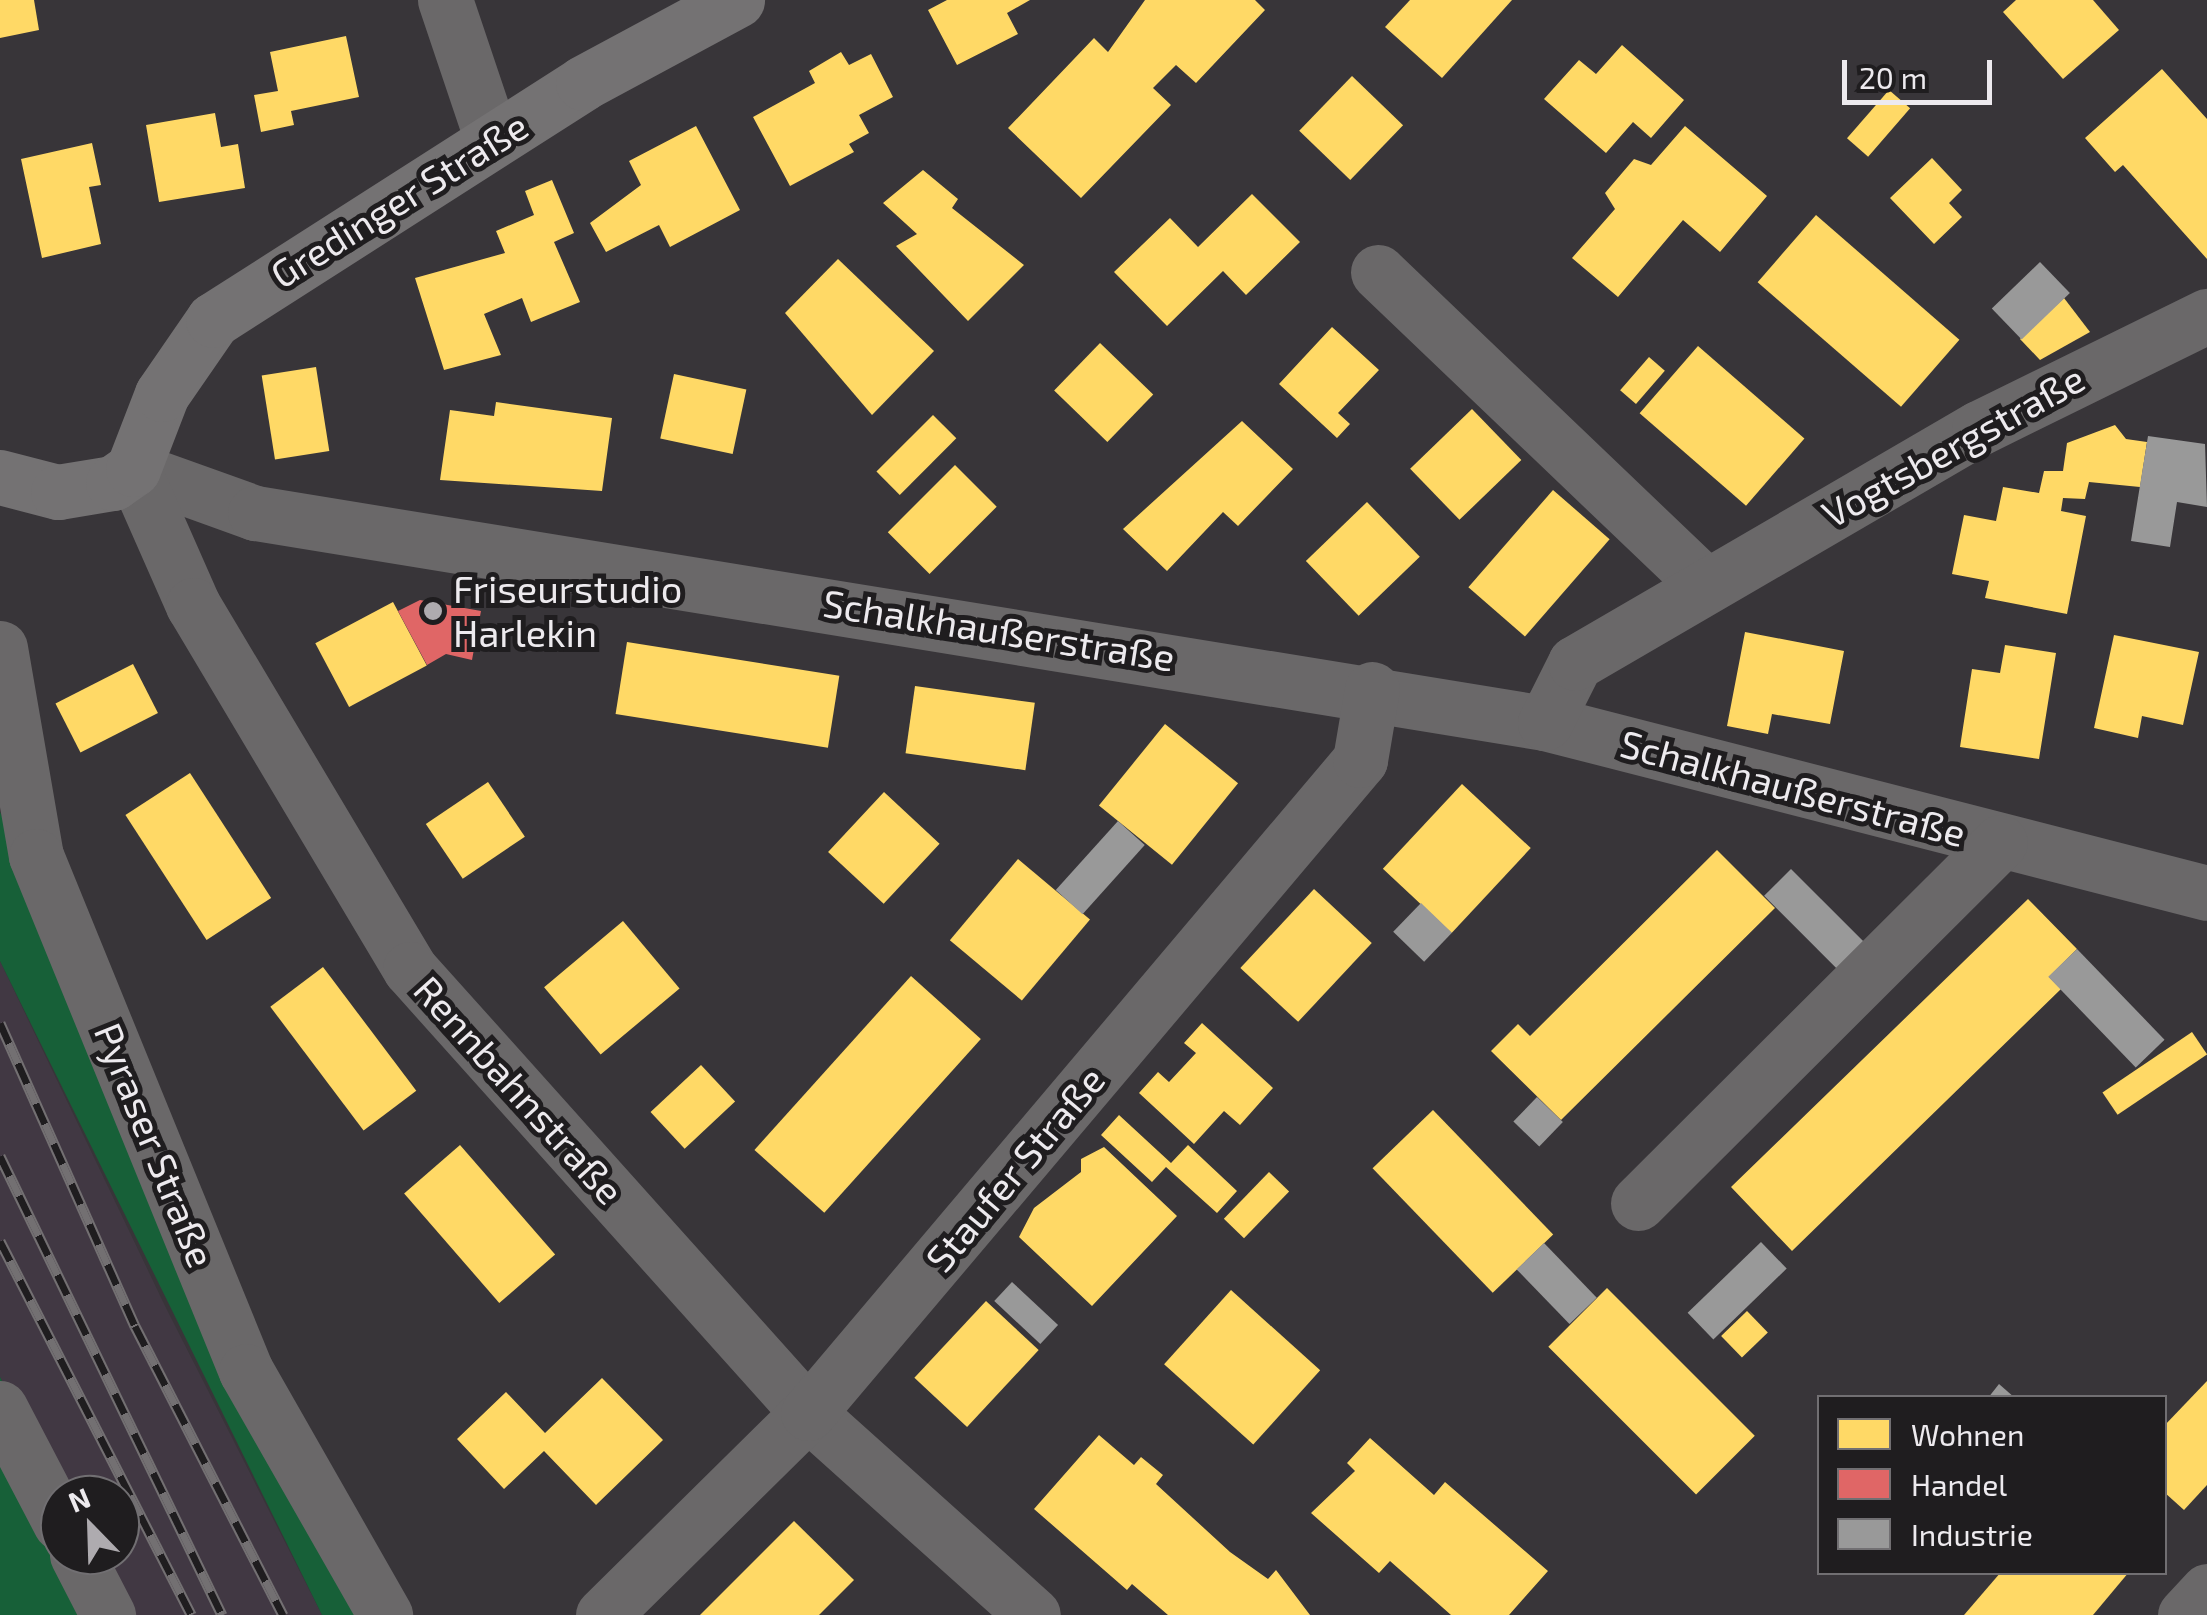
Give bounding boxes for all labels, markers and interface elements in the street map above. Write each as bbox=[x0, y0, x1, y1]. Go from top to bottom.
scale bar bbox=[1847, 40, 1997, 102]
text: 20 m bbox=[1859, 59, 1927, 95]
street label: Gredinger Straße bbox=[262, 102, 536, 298]
street label: Vogtsbergstraße bbox=[1814, 355, 2092, 537]
place label: Friseurstudio Harlekin bbox=[453, 566, 682, 656]
street label: Schalkhaußerstraße bbox=[820, 580, 1178, 680]
marker: Friseurstudio Harlekin bbox=[422, 600, 444, 622]
street label: Schalkhaußerstraße bbox=[1616, 720, 1970, 856]
street label: Rennbahnstraße bbox=[405, 967, 633, 1213]
street label: Pyraser Straße bbox=[85, 1016, 225, 1274]
street label: Staufer Straße bbox=[916, 1057, 1114, 1281]
legend bbox=[1817, 1395, 2167, 1575]
text: Wohnen bbox=[1911, 1416, 2024, 1452]
text: Handel bbox=[1911, 1466, 2007, 1502]
north arrow bbox=[40, 1475, 140, 1575]
text: N bbox=[63, 1480, 95, 1519]
text: Industrie bbox=[1911, 1516, 2033, 1552]

